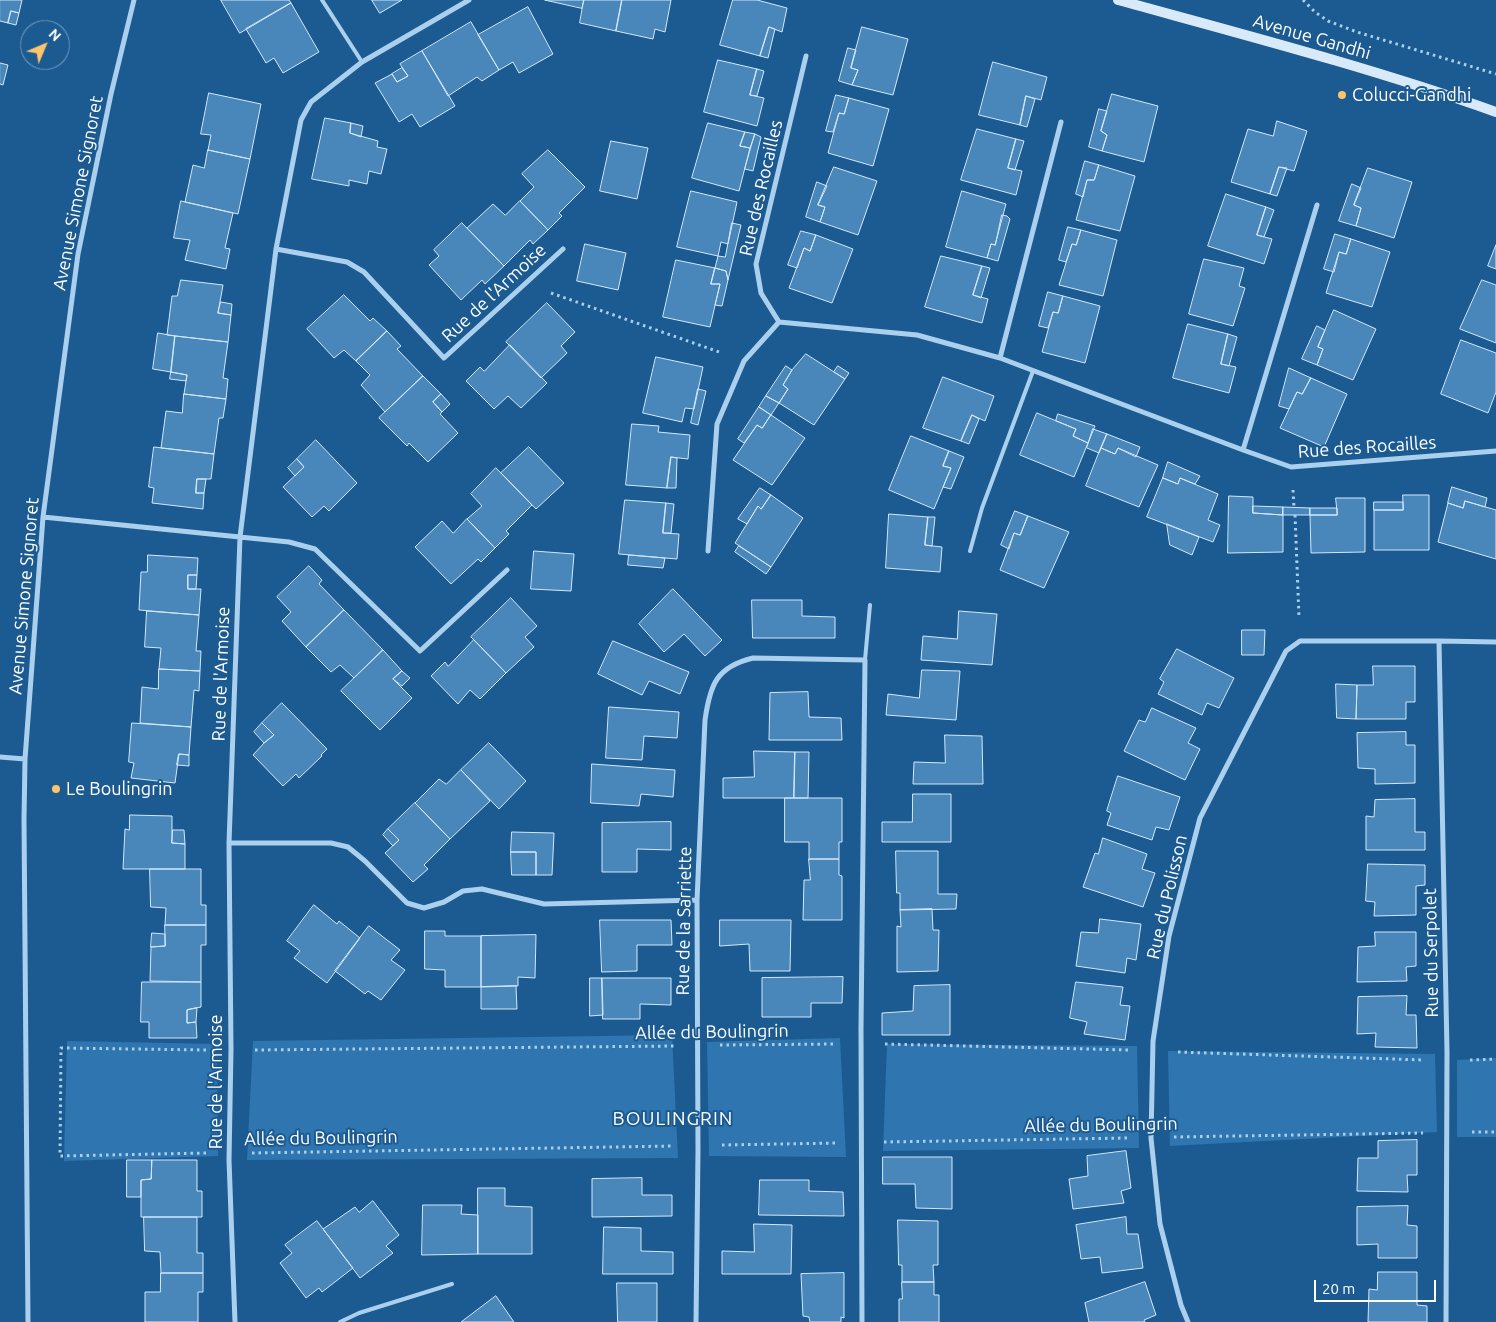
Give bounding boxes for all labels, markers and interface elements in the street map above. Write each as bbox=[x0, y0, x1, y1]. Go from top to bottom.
street label: Avenue Gandhi bbox=[1251, 10, 1373, 64]
north arrow bbox=[20, 20, 70, 70]
text: N bbox=[46, 26, 64, 44]
place label: Colucci-Gandhi bbox=[1352, 84, 1471, 106]
marker: Colucci-Gandhi bbox=[1336, 89, 1348, 101]
street label: Avenue Simone Signoret bbox=[49, 94, 107, 292]
street label: Rue des Rocailles bbox=[735, 118, 787, 258]
street label: Rue de l'Armoise bbox=[437, 239, 551, 347]
street label: Rue des Rocailles bbox=[1297, 431, 1437, 463]
street label: Avenue Simone Signoret bbox=[5, 497, 43, 695]
street label: Rue de l'Armoise bbox=[208, 606, 234, 742]
place label: Le Boulingrin bbox=[66, 778, 173, 800]
marker: Le Boulingrin bbox=[50, 783, 62, 795]
street label: Rue du Polisson bbox=[1142, 833, 1192, 961]
street label: Rue de la Sarriette bbox=[672, 846, 696, 996]
street label: Rue du Serpolet bbox=[1419, 888, 1443, 1018]
street label: Rue de l'Armoise bbox=[205, 1015, 227, 1149]
street label: Allée du Boulingrin bbox=[635, 1020, 789, 1044]
district label: BOULINGRIN bbox=[611, 1108, 735, 1130]
street label: Allée du Boulingrin bbox=[1024, 1113, 1178, 1137]
street label: Allée du Boulingrin bbox=[244, 1126, 398, 1150]
scale bar bbox=[1316, 1270, 1438, 1302]
text: 20 m bbox=[1322, 1280, 1355, 1297]

